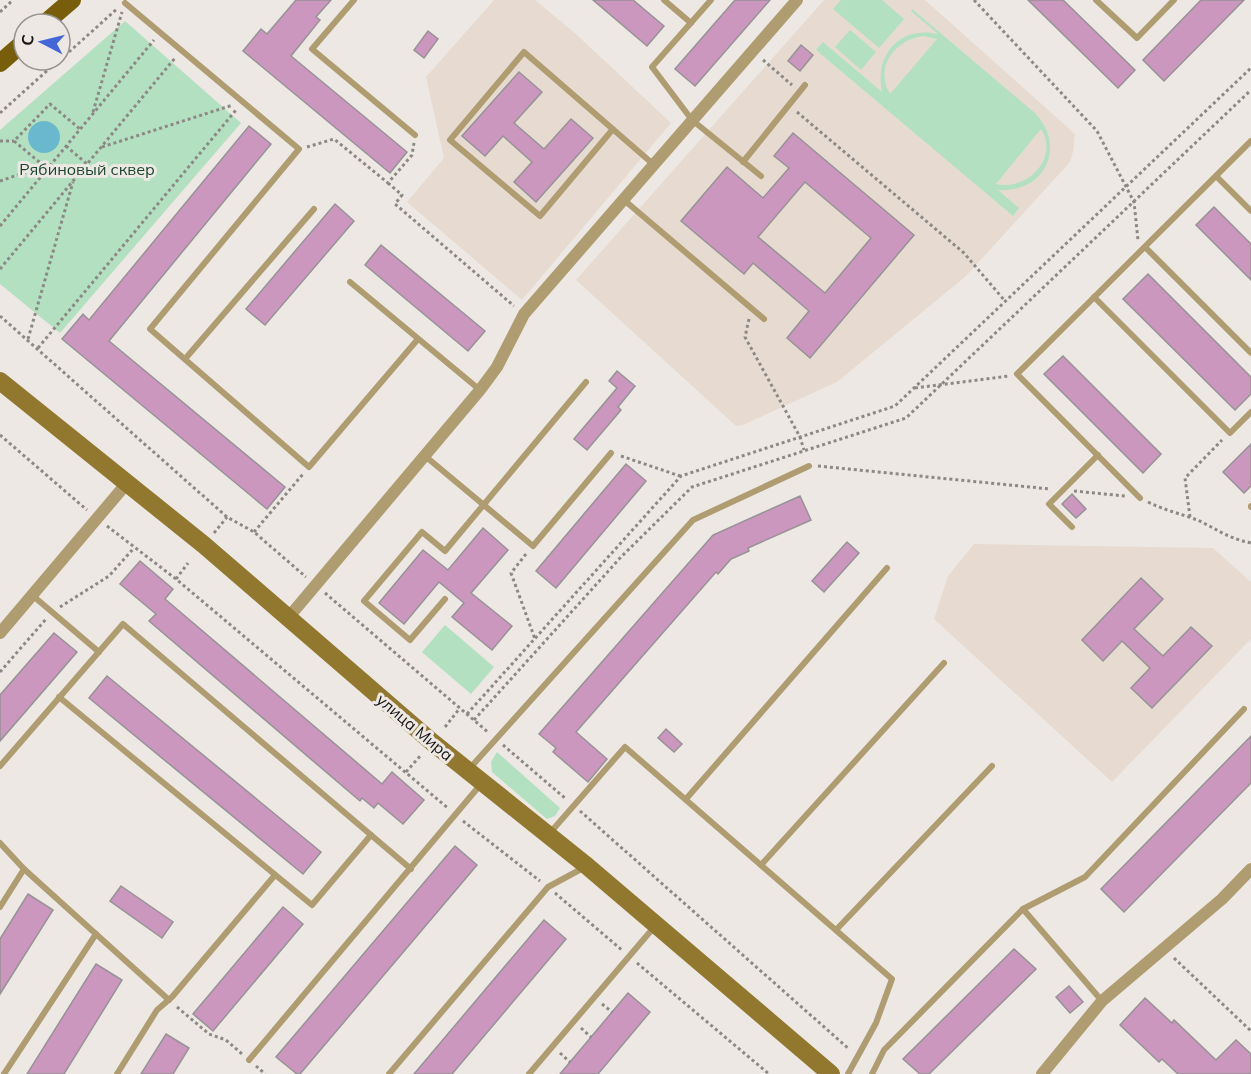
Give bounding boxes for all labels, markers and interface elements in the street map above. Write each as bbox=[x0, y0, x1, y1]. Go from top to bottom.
north arrow bbox=[12, 12, 72, 72]
text: С bbox=[17, 33, 38, 47]
park label: Рябиновый сквер bbox=[19, 159, 155, 179]
street label: улица Мира bbox=[373, 689, 457, 765]

